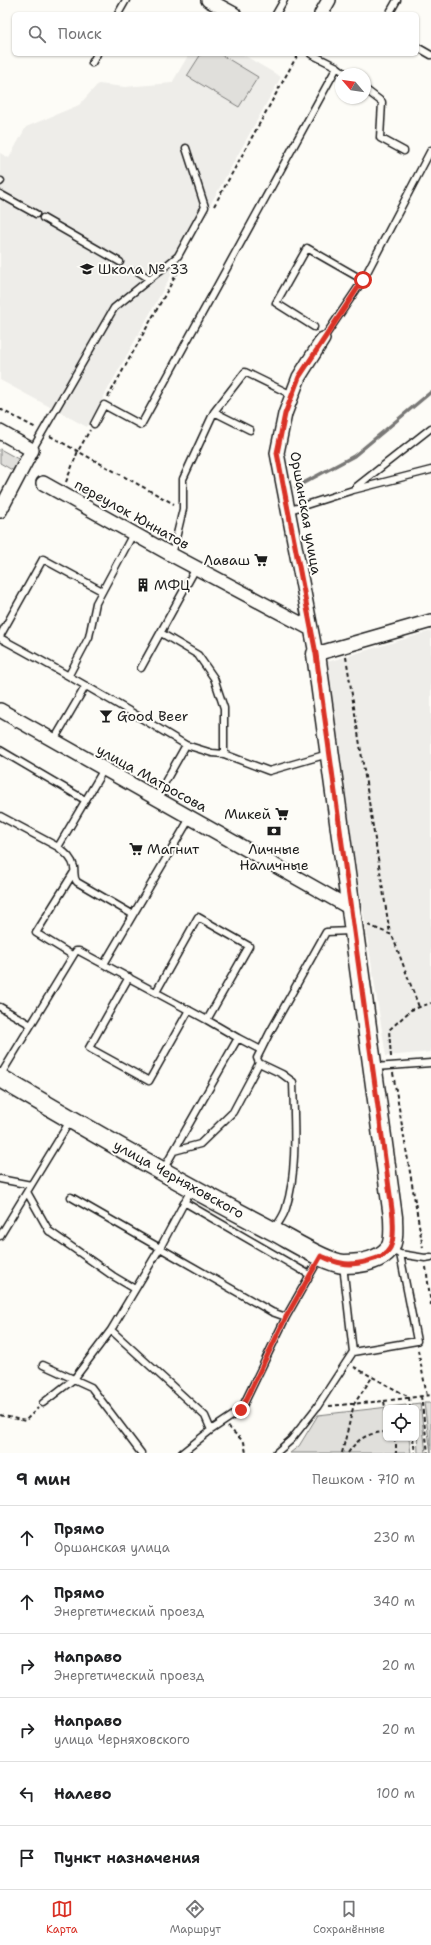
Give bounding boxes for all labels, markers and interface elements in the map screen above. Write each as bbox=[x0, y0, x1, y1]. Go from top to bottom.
search box bbox=[12, 12, 419, 56]
icon: search bbox=[26, 23, 48, 45]
text: Поиск bbox=[58, 24, 102, 44]
north arrow bbox=[335, 68, 371, 104]
place label: Школа № 33 bbox=[98, 260, 189, 278]
school or university icon: Школа № 33 bbox=[79, 261, 95, 277]
route start bbox=[354, 271, 372, 289]
street label: Оршанская улица bbox=[286, 450, 326, 576]
street label: переулок Юннатов bbox=[71, 475, 193, 553]
place label: Лаваш bbox=[204, 551, 250, 569]
supermarket icon: Лаваш bbox=[253, 552, 269, 568]
place label: МФЦ bbox=[154, 576, 190, 594]
building icon: МФЦ bbox=[135, 577, 151, 593]
place label: Good Beer bbox=[117, 707, 189, 725]
bar icon: Good Beer bbox=[98, 708, 114, 724]
street label: улица Матросова bbox=[94, 740, 211, 816]
place label: Микей bbox=[224, 805, 271, 823]
supermarket icon: Микей bbox=[274, 806, 290, 822]
bank icon: Личные Наличные bbox=[266, 823, 282, 839]
place label: Магнит bbox=[147, 840, 200, 858]
place label: Личные Наличные bbox=[239, 840, 309, 874]
supermarket icon: Магнит bbox=[128, 841, 144, 857]
street label: улица Черняховского bbox=[111, 1136, 247, 1222]
route end bbox=[232, 1401, 250, 1419]
map controls bbox=[383, 1405, 419, 1441]
button: locate bbox=[383, 1405, 419, 1441]
text: 9 мин bbox=[16, 1468, 71, 1490]
text: Пешком · 710 m bbox=[312, 1471, 415, 1488]
text: Прямо bbox=[54, 1519, 104, 1539]
icon: ahead bbox=[16, 1527, 38, 1549]
text: 230 m bbox=[373, 1529, 415, 1546]
text: Оршанская улица bbox=[54, 1539, 170, 1556]
text: Прямо bbox=[54, 1583, 104, 1603]
icon: ahead bbox=[16, 1591, 38, 1613]
text: 340 m bbox=[373, 1593, 415, 1610]
text: Энергетический проезд bbox=[54, 1603, 204, 1620]
text: Направо bbox=[54, 1647, 122, 1667]
icon: right bbox=[16, 1655, 38, 1677]
text: 20 m bbox=[382, 1657, 415, 1674]
text: Энергетический проезд bbox=[54, 1667, 204, 1684]
text: Направо bbox=[54, 1711, 122, 1731]
icon: right bbox=[16, 1719, 38, 1741]
text: 20 m bbox=[382, 1721, 415, 1738]
text: улица Черняховского bbox=[54, 1731, 190, 1748]
icon: left bbox=[16, 1783, 38, 1805]
text: Налево bbox=[54, 1784, 112, 1804]
text: 100 m bbox=[376, 1785, 415, 1802]
icon: arrive bbox=[16, 1847, 38, 1869]
text: Пункт назначения bbox=[54, 1848, 200, 1868]
tab: Карта bbox=[46, 1898, 78, 1937]
tab: Маршрут bbox=[170, 1898, 221, 1937]
tab: Сохранённые bbox=[313, 1898, 385, 1937]

